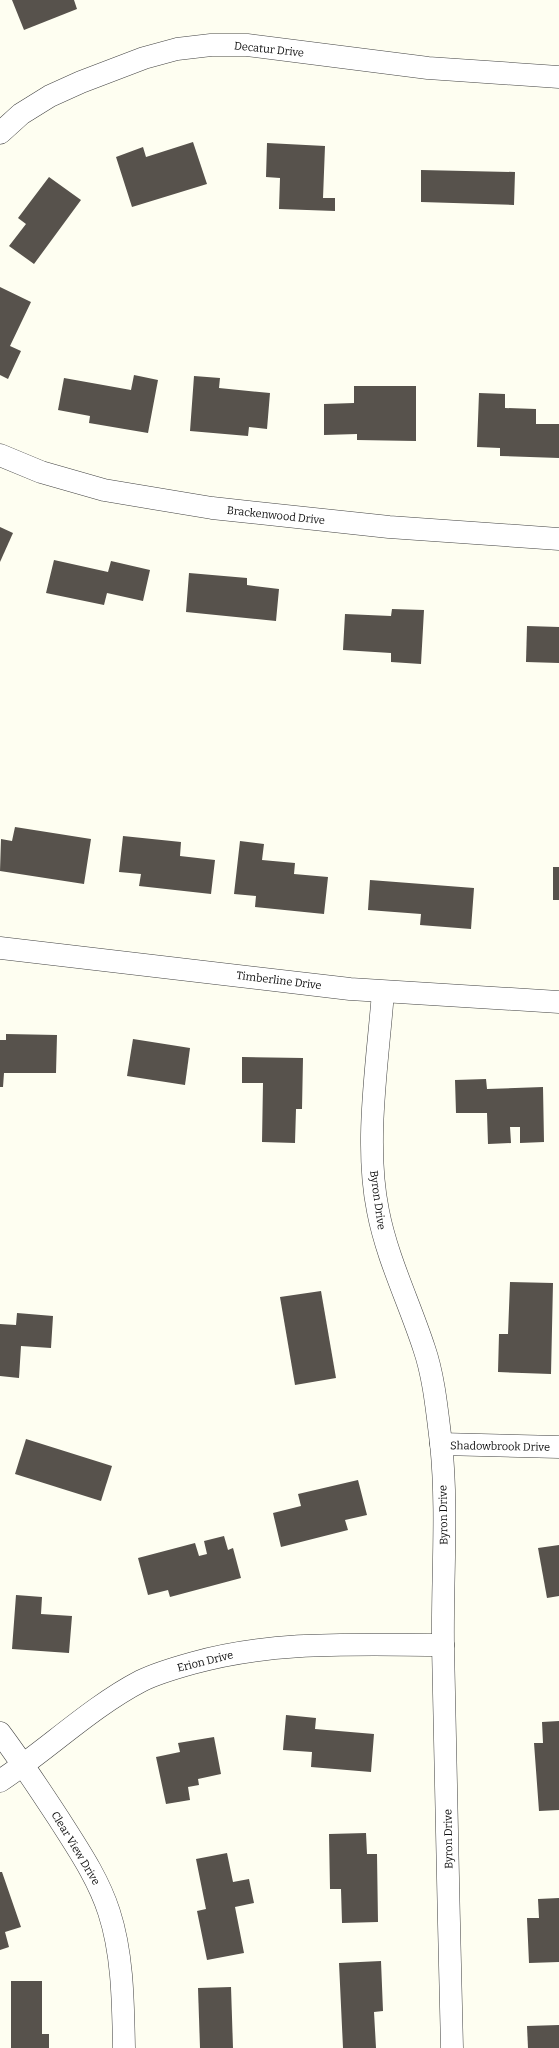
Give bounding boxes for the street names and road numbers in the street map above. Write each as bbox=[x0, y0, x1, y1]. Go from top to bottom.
street label: Decatur Drive bbox=[233, 39, 305, 60]
street label: Brackenwood Drive bbox=[226, 504, 326, 527]
street label: Timberline Drive bbox=[236, 969, 322, 992]
street label: Byron Drive bbox=[367, 1170, 388, 1231]
street label: Shadowbrook Drive bbox=[450, 1439, 550, 1454]
street label: Byron Drive bbox=[436, 1485, 451, 1545]
street label: Erion Drive bbox=[176, 1648, 235, 1675]
street label: Clear View Drive bbox=[49, 1809, 103, 1887]
street label: Byron Drive bbox=[441, 1809, 456, 1869]

